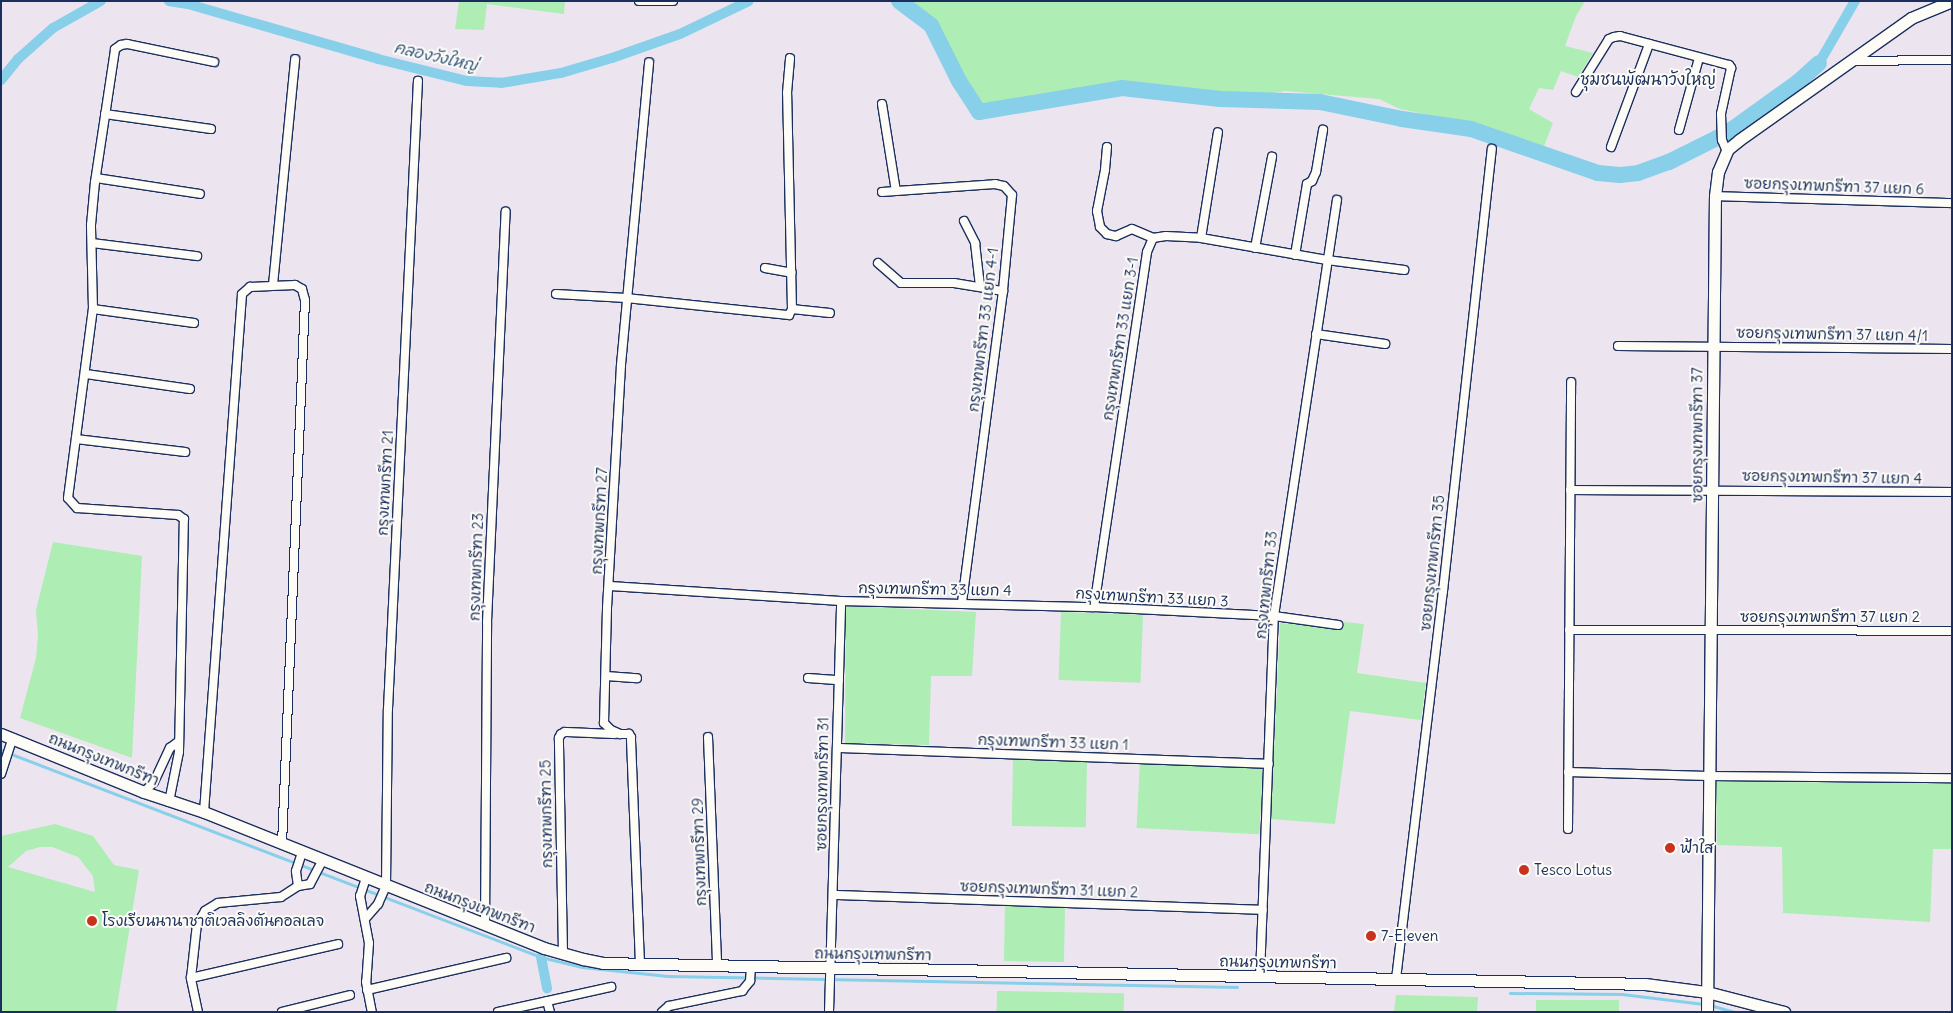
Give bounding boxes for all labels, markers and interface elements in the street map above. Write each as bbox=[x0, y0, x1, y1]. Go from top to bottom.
water label: คลองวังใหญ่ bbox=[393, 37, 479, 75]
district label: ชุมชนพัฒนาวังใหญ่ bbox=[1580, 69, 1716, 89]
street label: ซอยกรุงเทพกรีฑา 37 แยก 6 bbox=[1744, 174, 1924, 198]
street label: กรุงเทพกรีฑา 33 แยก 4-1 bbox=[964, 247, 1002, 413]
street label: กรุงเทพกรีฑา 33 แยก 3-1 bbox=[1098, 256, 1142, 422]
street label: ซอยกรุงเทพกรีฑา 37 แยก 4/1 bbox=[1736, 323, 1928, 345]
street label: ซอยกรุงเทพกรีฑา 37 bbox=[1688, 367, 1706, 503]
street label: กรุงเทพกรีฑา 21 bbox=[373, 430, 397, 536]
street label: ซอยกรุงเทพกรีฑา 37 แยก 4 bbox=[1742, 466, 1922, 488]
street label: กรุงเทพกรีฑา 27 bbox=[587, 467, 611, 575]
street label: ซอยกรุงเทพกรีฑา 35 bbox=[1416, 494, 1448, 632]
street label: กรุงเทพกรีฑา 23 bbox=[465, 512, 487, 622]
street label: กรุงเทพกรีฑา 33 bbox=[1251, 530, 1281, 640]
street label: กรุงเทพกรีฑา 33 แยก 4 bbox=[858, 579, 1012, 599]
street label: กรุงเทพกรีฑา 33 แยก 3 bbox=[1075, 584, 1229, 610]
street label: ซอยกรุงเทพกรีฑา 37 แยก 2 bbox=[1740, 608, 1920, 626]
street label: ซอยกรุงเทพกรีฑา 31 bbox=[812, 717, 832, 851]
street label: ถนนกรุงเทพกรีฑา bbox=[46, 729, 162, 789]
street label: กรุงเทพกรีฑา 33 แยก 1 bbox=[977, 730, 1129, 754]
street label: กรุงเทพกรีฑา 25 bbox=[536, 760, 556, 868]
street label: กรุงเทพกรีฑา 29 bbox=[688, 797, 710, 907]
place label: ฟ้าใส bbox=[1680, 839, 1713, 857]
marker: ฟ้าใส bbox=[1664, 842, 1676, 854]
place label: Tesco Lotus bbox=[1534, 861, 1612, 879]
marker: Tesco Lotus bbox=[1518, 864, 1530, 876]
street label: ซอยกรุงเทพกรีฑา 31 แยก 2 bbox=[960, 877, 1138, 901]
street label: ถนนกรุงเทพกรีฑา bbox=[422, 878, 538, 936]
place label: โรงเรียนนานาชาติเวลลิงตันคอลเลจ bbox=[102, 912, 324, 930]
marker: โรงเรียนนานาชาติเวลลิงตันคอลเลจ bbox=[86, 915, 98, 927]
place label: 7-Eleven bbox=[1381, 927, 1439, 945]
marker: 7-Eleven bbox=[1365, 930, 1377, 942]
street label: ถนนกรุงเทพกรีฑา bbox=[814, 944, 932, 964]
street label: ถนนกรุงเทพกรีฑา bbox=[1219, 952, 1337, 972]

